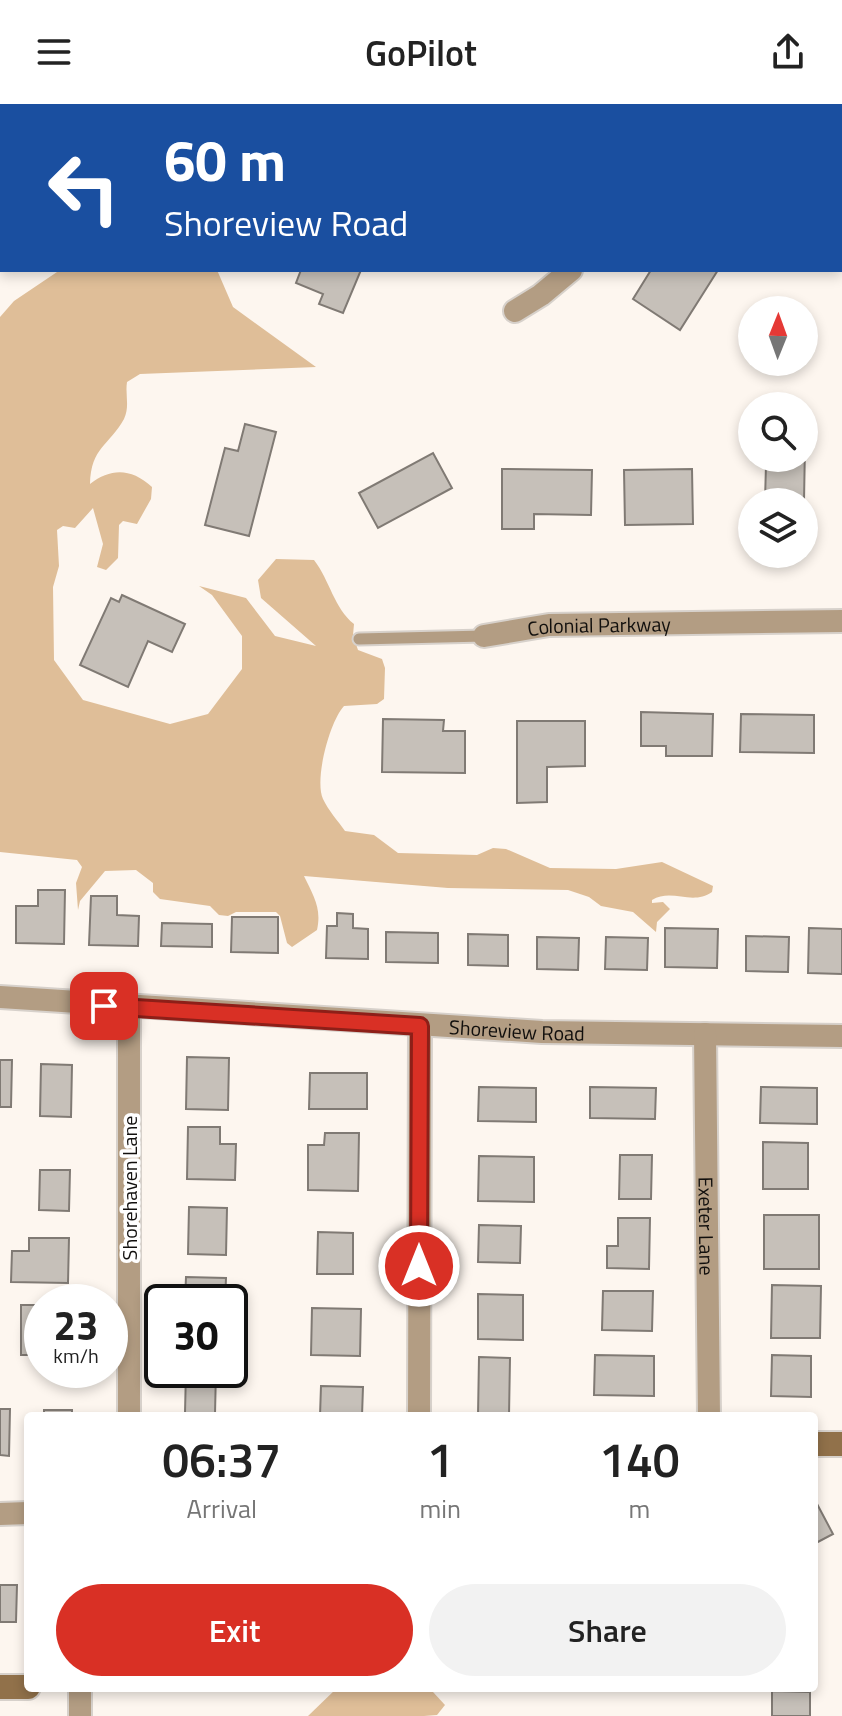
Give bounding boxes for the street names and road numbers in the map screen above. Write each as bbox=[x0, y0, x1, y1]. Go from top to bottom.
street label: Colonial Parkway bbox=[525, 608, 671, 644]
street label: Shoreview Road bbox=[448, 1011, 585, 1048]
street label: Shorehaven Lane bbox=[114, 1116, 145, 1260]
street label: Exeter Lane bbox=[691, 1176, 723, 1276]

